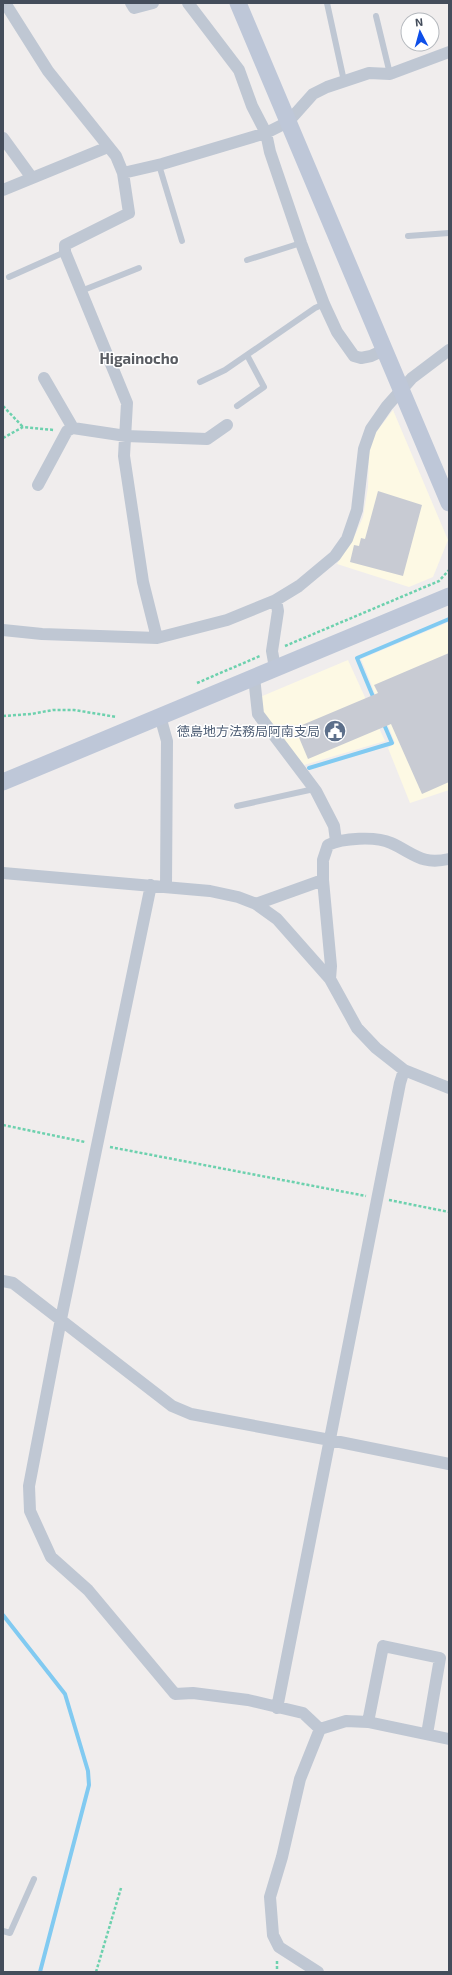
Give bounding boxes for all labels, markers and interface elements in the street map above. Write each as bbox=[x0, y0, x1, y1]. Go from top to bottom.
north arrow bbox=[400, 12, 440, 52]
text: N bbox=[414, 15, 424, 28]
district label: Higainocho bbox=[99, 349, 179, 367]
public building icon: 徳島地方法務局阿南支局 bbox=[322, 718, 348, 744]
place label: 徳島地方法務局阿南支局 bbox=[177, 723, 320, 739]

